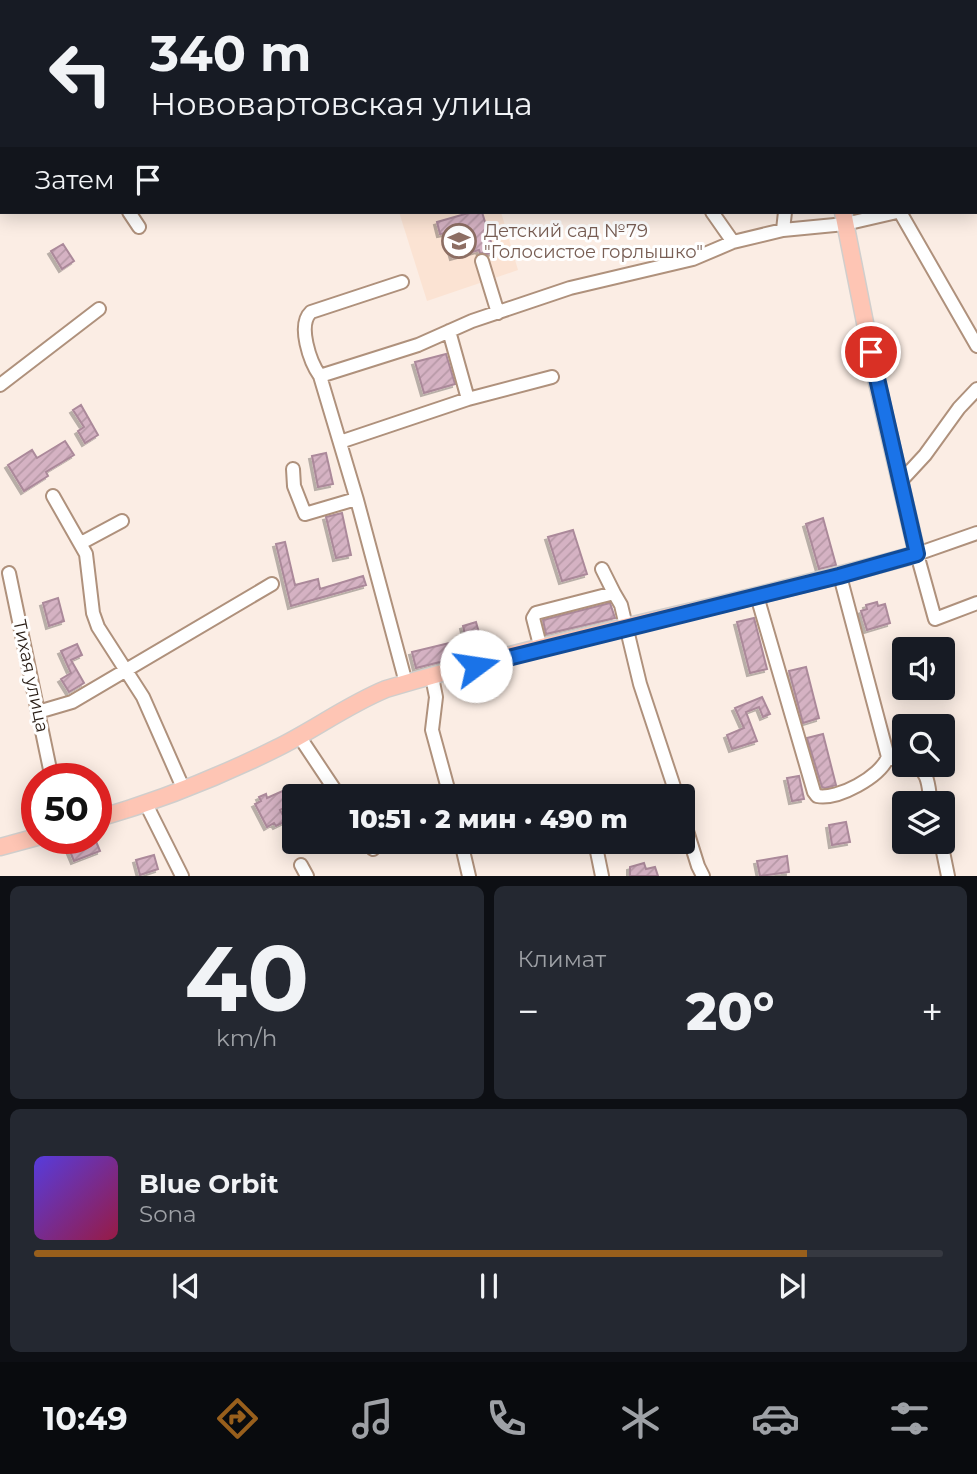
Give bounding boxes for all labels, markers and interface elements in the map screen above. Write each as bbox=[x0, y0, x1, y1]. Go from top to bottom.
text: 340 m bbox=[150, 24, 311, 83]
icon: left bbox=[35, 28, 126, 119]
text: Нововартовская улица bbox=[150, 84, 533, 123]
icon: arrive bbox=[129, 161, 167, 199]
text: Затем bbox=[35, 164, 115, 196]
place label: Детский сад №79 "Голосистое горлышко" bbox=[484, 220, 703, 263]
school or university icon: Детский сад №79 "Голосистое горлышко" bbox=[440, 222, 478, 260]
pin bbox=[841, 322, 901, 382]
icon: arrive bbox=[852, 333, 890, 371]
street label: Тихая улица bbox=[8, 618, 54, 734]
position arrow bbox=[439, 629, 513, 703]
map controls bbox=[892, 637, 955, 854]
button: sound bbox=[892, 637, 955, 700]
button: search bbox=[892, 714, 955, 777]
speed limit sign: 50 bbox=[21, 763, 112, 854]
button: layers bbox=[892, 791, 955, 854]
text: 10:51 · 2 мин · 490 m bbox=[349, 803, 628, 835]
text: 40 bbox=[185, 923, 309, 1034]
text: Климат bbox=[518, 945, 606, 973]
text: 20° bbox=[686, 980, 774, 1043]
text: − bbox=[518, 988, 539, 1035]
text: + bbox=[921, 988, 943, 1035]
text: km/h bbox=[216, 1024, 277, 1052]
text: Blue Orbit bbox=[139, 1168, 278, 1200]
text: Sona bbox=[139, 1200, 197, 1228]
icon: previous bbox=[167, 1267, 205, 1305]
icon: pause bbox=[470, 1267, 508, 1305]
icon: next bbox=[773, 1267, 811, 1305]
icon: directions bbox=[213, 1394, 262, 1443]
icon: music bbox=[348, 1394, 397, 1443]
icon: phone bbox=[482, 1394, 531, 1443]
icon: climate bbox=[616, 1394, 665, 1443]
icon: car bbox=[751, 1394, 800, 1443]
icon: filters bbox=[885, 1394, 934, 1443]
text: 10:49 bbox=[43, 1399, 128, 1438]

